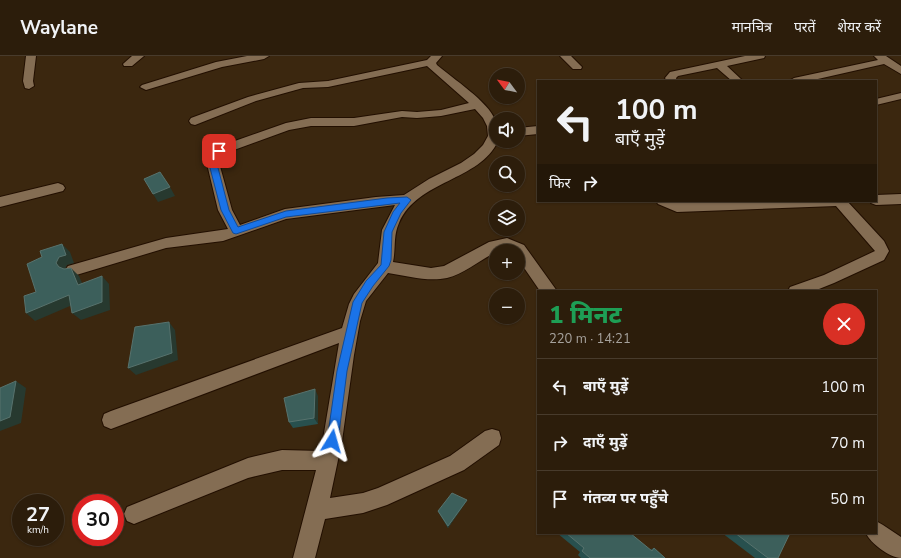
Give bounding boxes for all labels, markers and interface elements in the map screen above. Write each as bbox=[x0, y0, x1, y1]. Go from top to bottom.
text: Waylane bbox=[20, 15, 98, 41]
text: मानचित्र bbox=[732, 18, 772, 37]
text: परतें bbox=[794, 18, 816, 37]
text: शेयर करें bbox=[838, 18, 881, 37]
north arrow bbox=[489, 68, 525, 104]
map controls bbox=[489, 68, 525, 324]
text: 100 m bbox=[615, 91, 698, 129]
icon: left bbox=[549, 96, 601, 148]
button: sound bbox=[489, 112, 525, 148]
text: बाएँ मुड़ें bbox=[615, 127, 665, 151]
pin bbox=[202, 134, 236, 168]
icon: arrive bbox=[208, 140, 230, 162]
button: search bbox=[489, 156, 525, 192]
icon: right bbox=[579, 172, 601, 194]
text: फिर bbox=[549, 173, 571, 193]
button: layers bbox=[489, 200, 525, 236]
button: + bbox=[489, 244, 525, 280]
button: − bbox=[489, 288, 525, 324]
text: 1 मिनट bbox=[549, 299, 622, 331]
button: close bbox=[823, 303, 865, 345]
text: 220 m · 14:21 bbox=[549, 330, 631, 348]
icon: left bbox=[549, 376, 571, 398]
text: बाएँ मुड़ें bbox=[583, 376, 628, 396]
text: 100 m bbox=[821, 377, 865, 397]
position arrow bbox=[311, 420, 353, 462]
icon: right bbox=[549, 432, 571, 454]
text: दाएँ मुड़ें bbox=[583, 432, 627, 452]
text: 70 m bbox=[830, 433, 865, 453]
icon: arrive bbox=[549, 488, 571, 510]
text: गंतव्य पर पहुँचे bbox=[583, 488, 668, 508]
text: 50 m bbox=[830, 489, 865, 509]
speed limit sign: 30 bbox=[72, 494, 124, 546]
text: 27 bbox=[26, 501, 50, 528]
text: km/h bbox=[27, 523, 49, 537]

